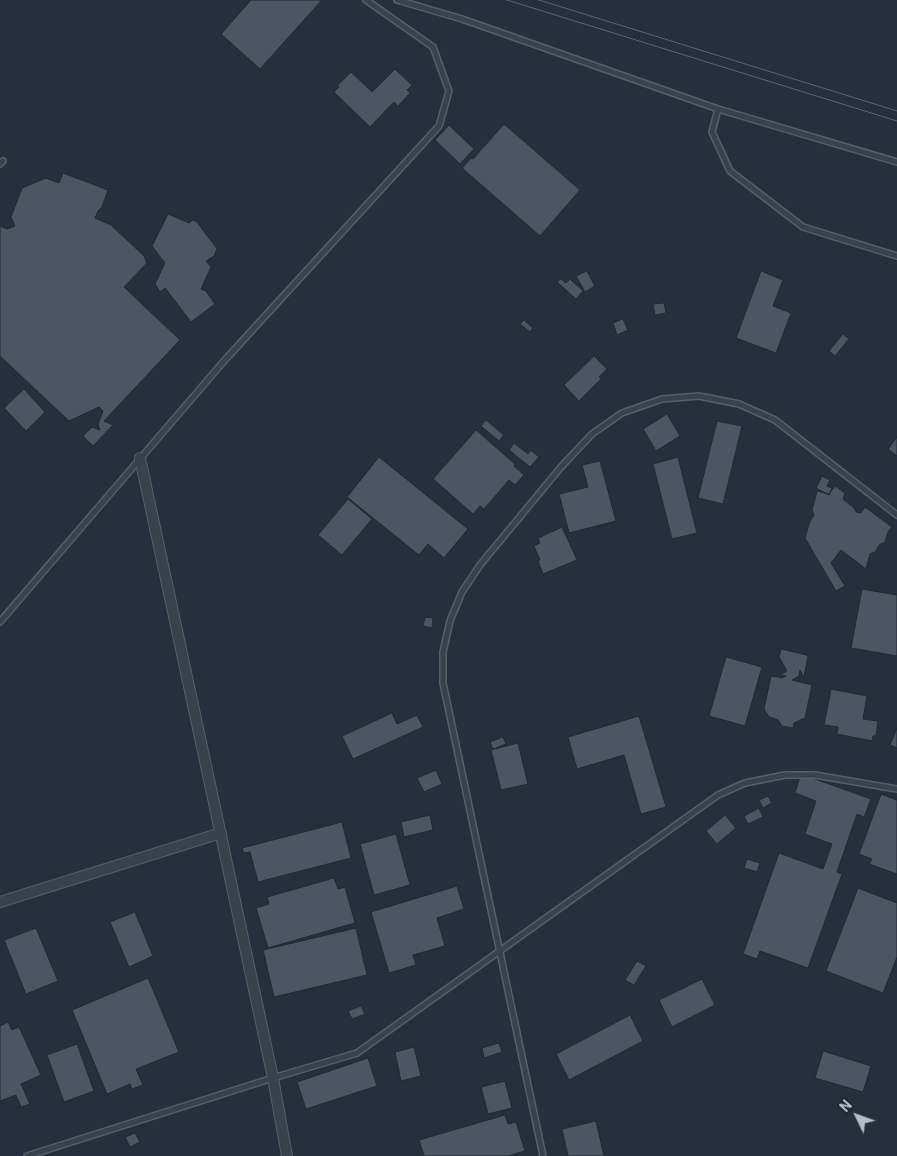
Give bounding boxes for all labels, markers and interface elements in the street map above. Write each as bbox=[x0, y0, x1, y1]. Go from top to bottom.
north arrow bbox=[832, 1091, 882, 1141]
text: N bbox=[837, 1097, 855, 1115]

